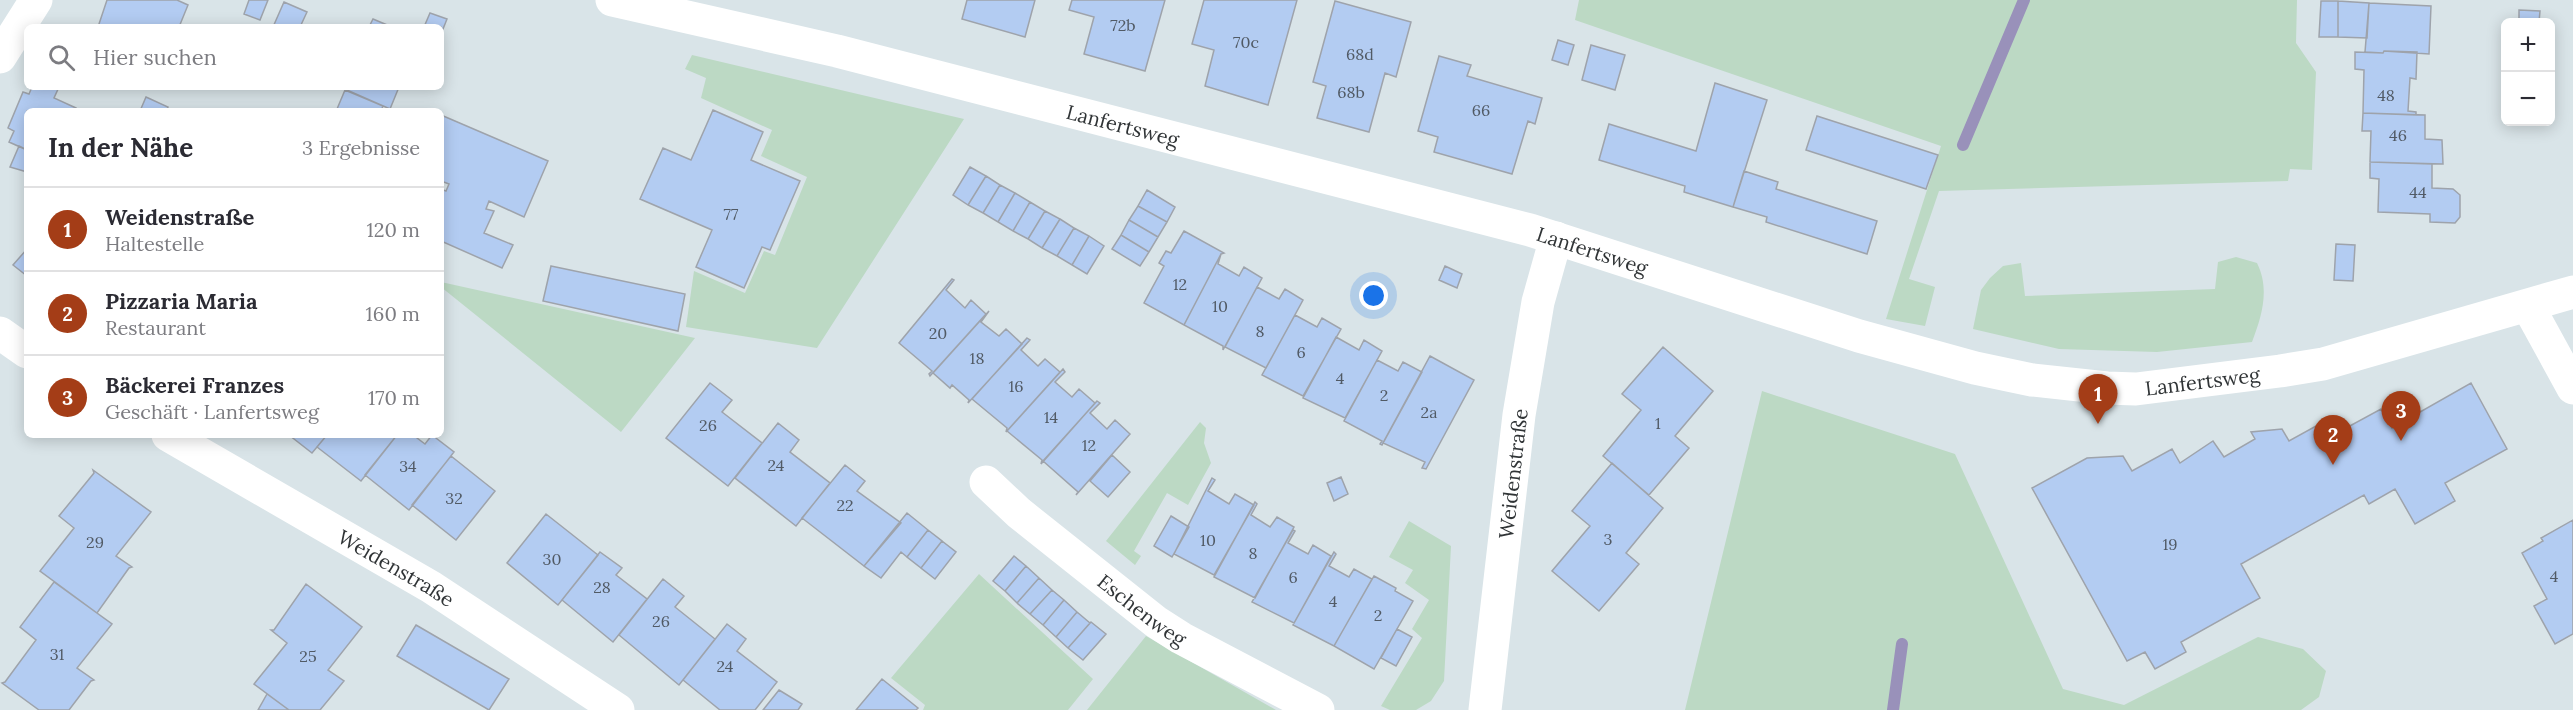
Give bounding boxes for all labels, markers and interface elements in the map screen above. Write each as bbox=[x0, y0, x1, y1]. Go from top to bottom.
house number: 72b bbox=[1110, 15, 1136, 35]
map controls bbox=[2501, 18, 2555, 126]
button: + bbox=[2501, 18, 2555, 72]
search box bbox=[24, 24, 444, 90]
house number: 70c bbox=[1233, 32, 1259, 52]
icon: search bbox=[45, 41, 78, 74]
text: Hier suchen bbox=[93, 43, 217, 71]
house number: 68d bbox=[1346, 44, 1374, 64]
button: − bbox=[2501, 72, 2555, 126]
house number: 68b bbox=[1337, 82, 1365, 102]
house number: 48 bbox=[2377, 85, 2395, 105]
street label: Lanfertsweg bbox=[1064, 98, 1183, 152]
house number: 66 bbox=[1472, 100, 1490, 120]
house number: 46 bbox=[2389, 125, 2407, 145]
text: In der Nähe bbox=[48, 131, 193, 164]
text: 3 Ergebnisse bbox=[302, 135, 420, 160]
house number: 44 bbox=[2409, 182, 2427, 202]
text: Weidenstraße bbox=[105, 203, 254, 231]
house number: 77 bbox=[724, 204, 739, 224]
text: 1 bbox=[63, 217, 72, 242]
text: 120 m bbox=[366, 217, 420, 242]
street label: Lanfertsweg bbox=[1534, 220, 1652, 280]
text: Haltestelle bbox=[105, 231, 204, 256]
house number: 12 bbox=[1173, 274, 1187, 294]
your location bbox=[1359, 281, 1388, 310]
text: Pizzaria Maria bbox=[105, 287, 257, 315]
house number: 10 bbox=[1212, 296, 1228, 316]
text: 2 bbox=[62, 301, 73, 326]
text: 160 m bbox=[366, 301, 420, 326]
text: Restaurant bbox=[105, 315, 206, 340]
house number: 8 bbox=[1256, 321, 1265, 341]
house number: 20 bbox=[929, 323, 947, 343]
house number: 6 bbox=[1296, 342, 1306, 362]
house number: 18 bbox=[970, 348, 984, 368]
street label: Lanfertsweg bbox=[2143, 361, 2262, 400]
house number: 4 bbox=[1336, 368, 1345, 388]
text: Bäckerei Franzes bbox=[105, 371, 284, 399]
pin: 1 bbox=[2078, 374, 2118, 424]
house number: 16 bbox=[1008, 376, 1024, 396]
text: 3 bbox=[62, 385, 73, 410]
text: 170 m bbox=[368, 385, 420, 410]
house number: 2 bbox=[1380, 385, 1388, 405]
pin: 3 bbox=[2382, 392, 2420, 441]
text: Geschäft · Lanfertsweg bbox=[105, 399, 319, 424]
house number: 2a bbox=[1421, 402, 1437, 422]
street label: Weidenstraße bbox=[1492, 406, 1532, 540]
house number: 14 bbox=[1044, 407, 1059, 427]
house number: 1 bbox=[1655, 413, 1661, 433]
house number: 26 bbox=[699, 415, 717, 435]
pin: 2 bbox=[2314, 416, 2352, 465]
house number: 12 bbox=[1082, 435, 1096, 455]
house number: 24 bbox=[768, 455, 785, 475]
house number: 34 bbox=[399, 456, 417, 476]
house number: 32 bbox=[445, 488, 463, 508]
house number: 22 bbox=[836, 495, 854, 515]
street label: Weidenstraße bbox=[334, 524, 459, 612]
house number: 3 bbox=[1604, 529, 1613, 549]
house number: 10 bbox=[1200, 530, 1216, 550]
house number: 29 bbox=[86, 532, 104, 552]
house number: 19 bbox=[2162, 534, 2178, 554]
house number: 8 bbox=[1249, 543, 1258, 563]
house number: 30 bbox=[543, 549, 561, 569]
house number: 4 bbox=[2550, 566, 2559, 586]
house number: 6 bbox=[1288, 567, 1298, 587]
street label: Eschenweg bbox=[1093, 568, 1192, 651]
house number: 28 bbox=[593, 577, 611, 597]
house number: 4 bbox=[1329, 591, 1338, 611]
house number: 2 bbox=[1374, 605, 1382, 625]
house number: 26 bbox=[652, 611, 670, 631]
house number: 31 bbox=[50, 644, 65, 664]
house number: 25 bbox=[299, 646, 317, 666]
house number: 24 bbox=[717, 656, 734, 676]

